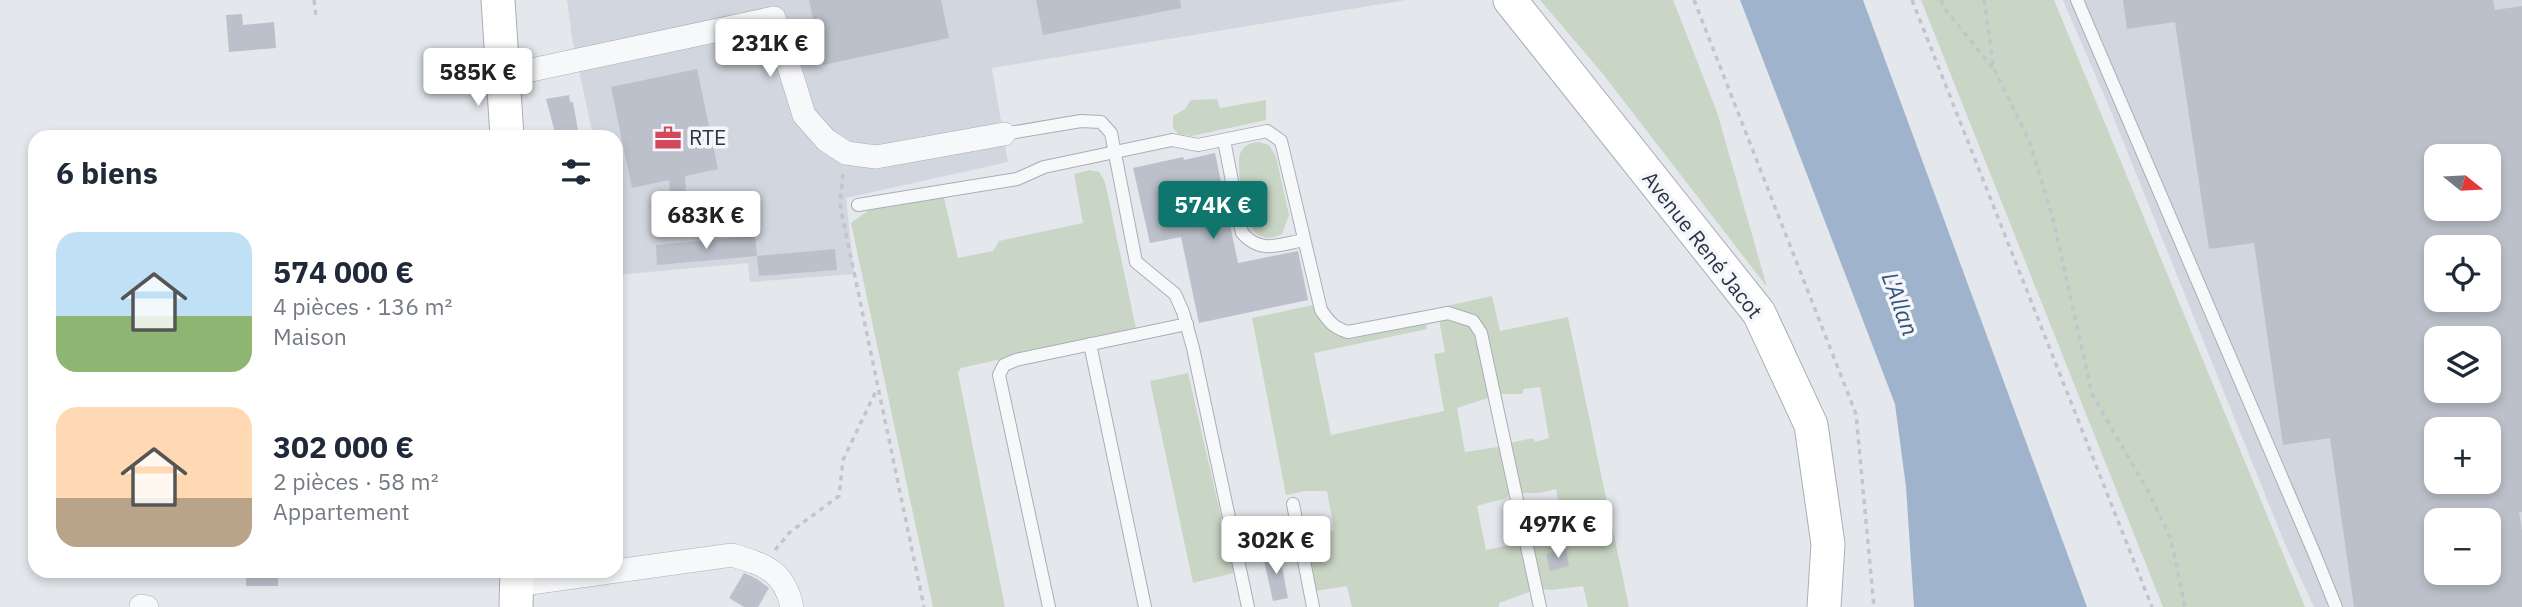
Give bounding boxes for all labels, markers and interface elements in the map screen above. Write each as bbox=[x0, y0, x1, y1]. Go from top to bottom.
pin: 231K € bbox=[713, 20, 827, 79]
text: 231K € bbox=[731, 27, 809, 57]
pin: 585K € bbox=[421, 48, 535, 108]
text: 585K € bbox=[439, 56, 517, 86]
office icon: RTE bbox=[653, 123, 683, 153]
place label: RTE bbox=[689, 123, 726, 151]
north arrow bbox=[2424, 144, 2501, 220]
map controls bbox=[2424, 144, 2501, 585]
text: 6 biens bbox=[56, 153, 158, 192]
icon: filters bbox=[557, 153, 595, 191]
street label: Avenue René Jacot bbox=[1636, 165, 1769, 324]
pin: 574K € bbox=[1156, 182, 1270, 241]
text: 574K € bbox=[1174, 189, 1252, 219]
pin: 683K € bbox=[649, 191, 763, 251]
text: 683K € bbox=[667, 199, 745, 229]
button: locate bbox=[2424, 235, 2501, 312]
text: 574 000 € bbox=[273, 252, 414, 291]
icon: home bbox=[112, 260, 196, 344]
water label: L'Allan bbox=[1876, 268, 1926, 339]
text: 4 pièces · 136 m² bbox=[273, 291, 452, 321]
text: Maison bbox=[273, 321, 347, 351]
button: layers bbox=[2424, 326, 2501, 403]
button: + bbox=[2424, 417, 2501, 494]
text: 302 000 € bbox=[273, 427, 414, 466]
icon: home bbox=[112, 435, 196, 519]
text: 2 pièces · 58 m² bbox=[273, 466, 439, 496]
text: Appartement bbox=[273, 496, 410, 526]
pin: 497K € bbox=[1501, 500, 1615, 560]
text: 497K € bbox=[1519, 508, 1597, 538]
button: − bbox=[2424, 508, 2501, 585]
pin: 302K € bbox=[1219, 516, 1333, 576]
text: 302K € bbox=[1237, 524, 1315, 554]

